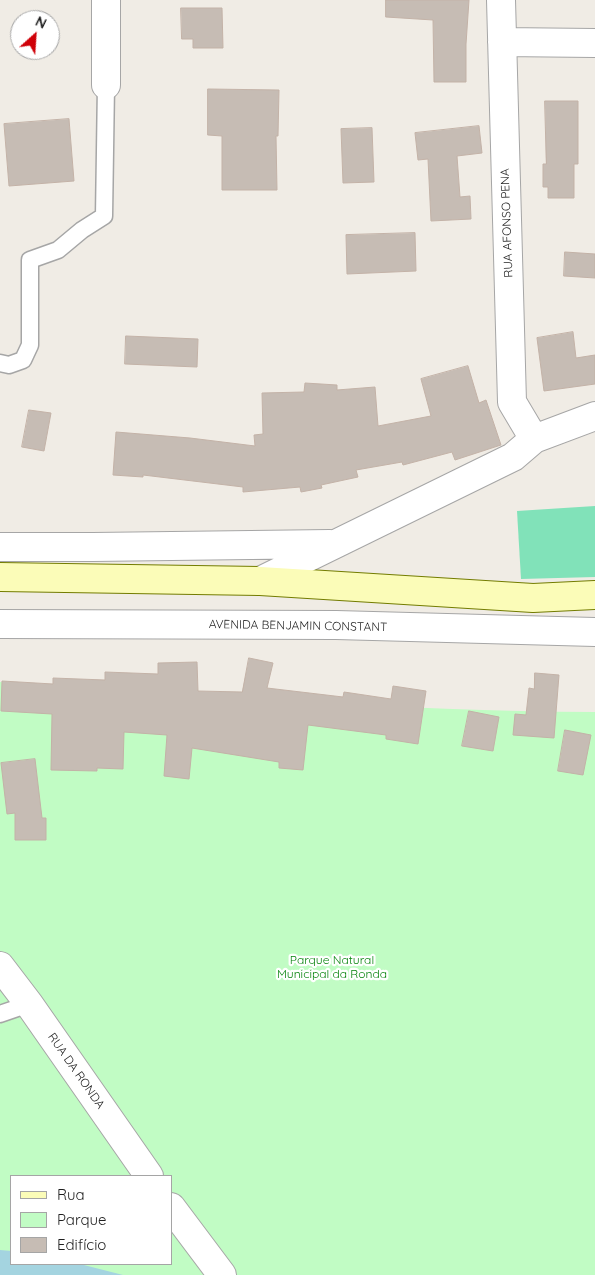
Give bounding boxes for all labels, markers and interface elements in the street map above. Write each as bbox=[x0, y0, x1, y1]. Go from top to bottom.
north arrow bbox=[10, 10, 60, 60]
text: N bbox=[33, 12, 50, 33]
street label: RUA AFONSO PENA bbox=[498, 168, 516, 278]
street label: AVENIDA BENJAMIN CONSTANT bbox=[209, 617, 387, 635]
park label: Parque Natural Municipal da Ronda bbox=[277, 953, 387, 981]
street label: RUA DA RONDA bbox=[45, 1030, 107, 1112]
legend bbox=[10, 1175, 172, 1265]
text: Rua bbox=[57, 1185, 85, 1204]
text: Parque bbox=[57, 1210, 107, 1229]
text: Edifício bbox=[57, 1235, 106, 1254]

